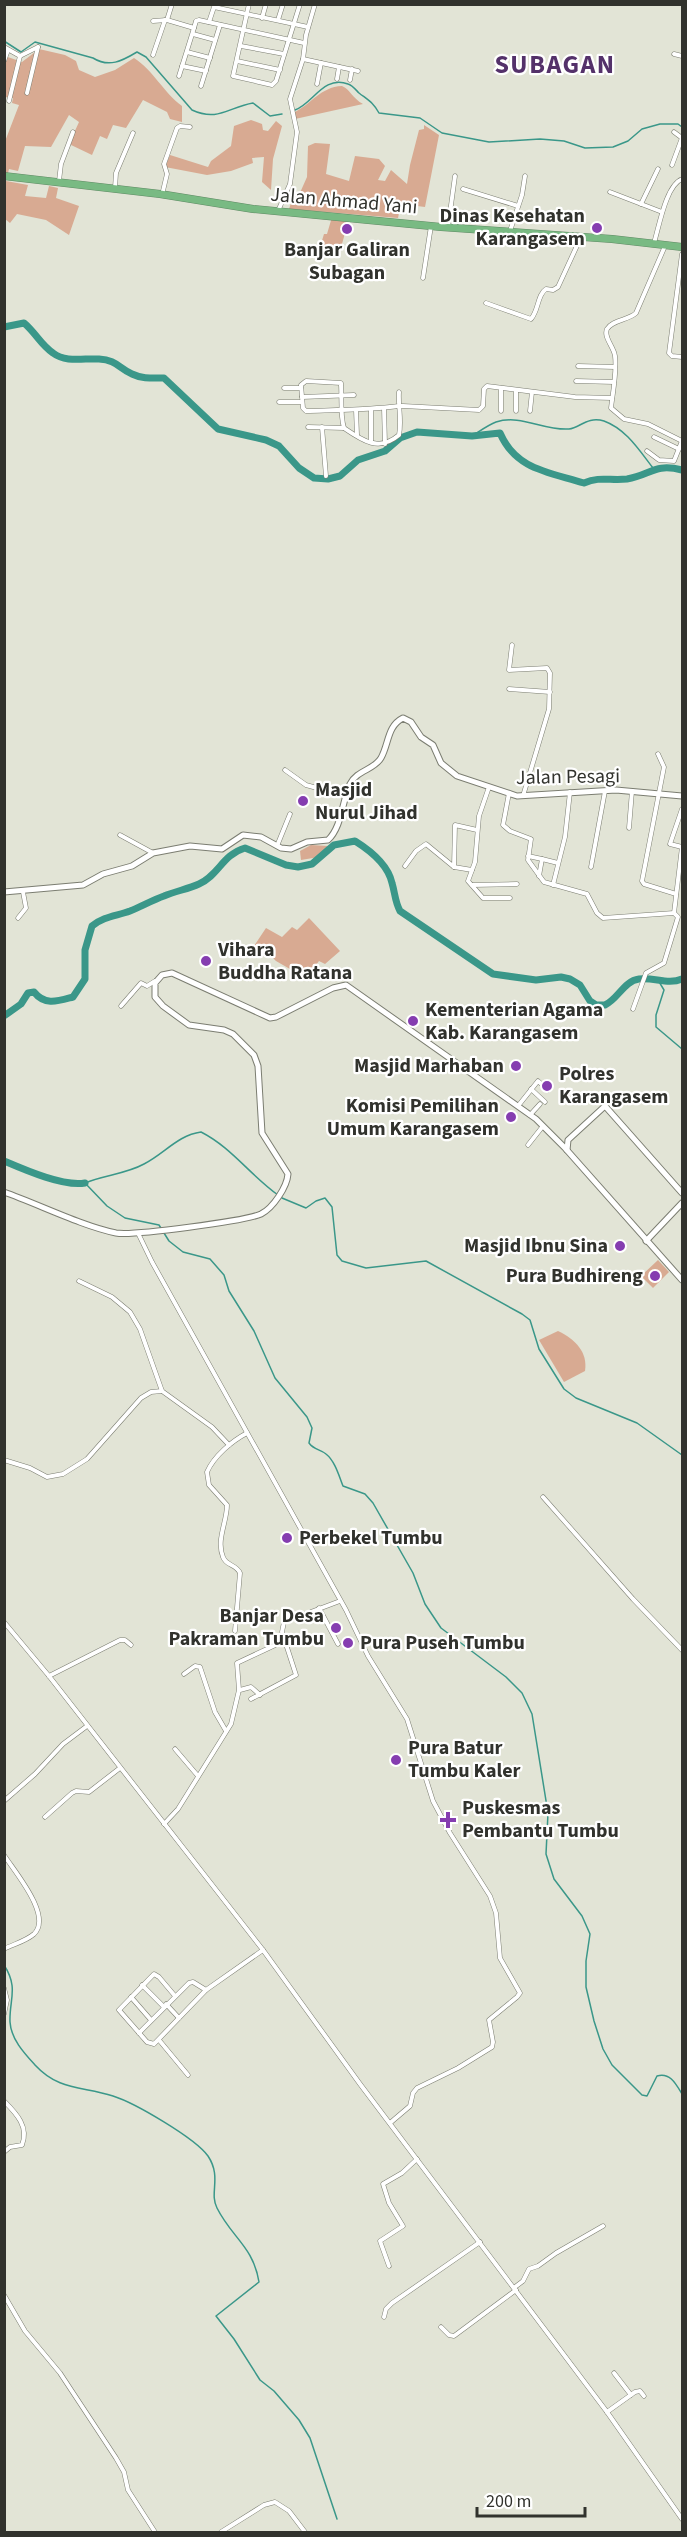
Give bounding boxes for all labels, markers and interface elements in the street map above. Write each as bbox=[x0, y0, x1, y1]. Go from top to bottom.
district label: SUBAGAN bbox=[494, 46, 616, 83]
street label: Jalan Ahmad Yani bbox=[269, 181, 419, 221]
place label: Dinas Kesehatan Karangasem bbox=[440, 202, 585, 253]
marker: Dinas Kesehatan Karangasem bbox=[590, 221, 604, 235]
marker: Banjar Galiran Subagan bbox=[340, 222, 354, 236]
place label: Banjar Galiran Subagan bbox=[284, 236, 410, 287]
street label: Jalan Pesagi bbox=[516, 762, 620, 792]
place label: Masjid Nurul Jihad bbox=[315, 776, 418, 827]
marker: Masjid Nurul Jihad bbox=[296, 794, 310, 808]
place label: Vihara Buddha Ratana bbox=[217, 936, 352, 987]
marker: Vihara Buddha Ratana bbox=[199, 954, 213, 968]
place label: Kementerian Agama Kab. Karangasem bbox=[425, 996, 603, 1047]
marker: Kementerian Agama Kab. Karangasem bbox=[406, 1014, 420, 1028]
place label: Masjid Marhaban bbox=[354, 1052, 504, 1080]
marker: Masjid Marhaban bbox=[509, 1059, 523, 1073]
place label: Polres Karangasem bbox=[559, 1060, 668, 1111]
marker: Polres Karangasem bbox=[540, 1079, 554, 1093]
place label: Komisi Pemilihan Umum Karangasem bbox=[327, 1092, 499, 1143]
marker: Komisi Pemilihan Umum Karangasem bbox=[504, 1110, 518, 1124]
place label: Masjid Ibnu Sina bbox=[464, 1232, 608, 1260]
marker: Masjid Ibnu Sina bbox=[613, 1239, 627, 1253]
place label: Pura Budhireng bbox=[506, 1262, 643, 1290]
marker: Pura Budhireng bbox=[648, 1269, 662, 1283]
place label: Perbekel Tumbu bbox=[299, 1524, 443, 1552]
marker: Perbekel Tumbu bbox=[280, 1531, 294, 1545]
place label: Banjar Desa Pakraman Tumbu bbox=[169, 1602, 324, 1653]
marker: Banjar Desa Pakraman Tumbu bbox=[329, 1621, 343, 1635]
place label: Pura Puseh Tumbu bbox=[360, 1629, 525, 1657]
marker: Pura Puseh Tumbu bbox=[341, 1636, 355, 1650]
place label: Pura Batur Tumbu Kaler bbox=[408, 1734, 521, 1785]
marker: Pura Batur Tumbu Kaler bbox=[389, 1753, 403, 1767]
place label: Puskesmas Pembantu Tumbu bbox=[462, 1794, 619, 1845]
marker: Puskesmas Pembantu Tumbu bbox=[439, 1811, 457, 1829]
scale bar bbox=[477, 2480, 585, 2518]
text: 200 m bbox=[486, 2489, 531, 2514]

